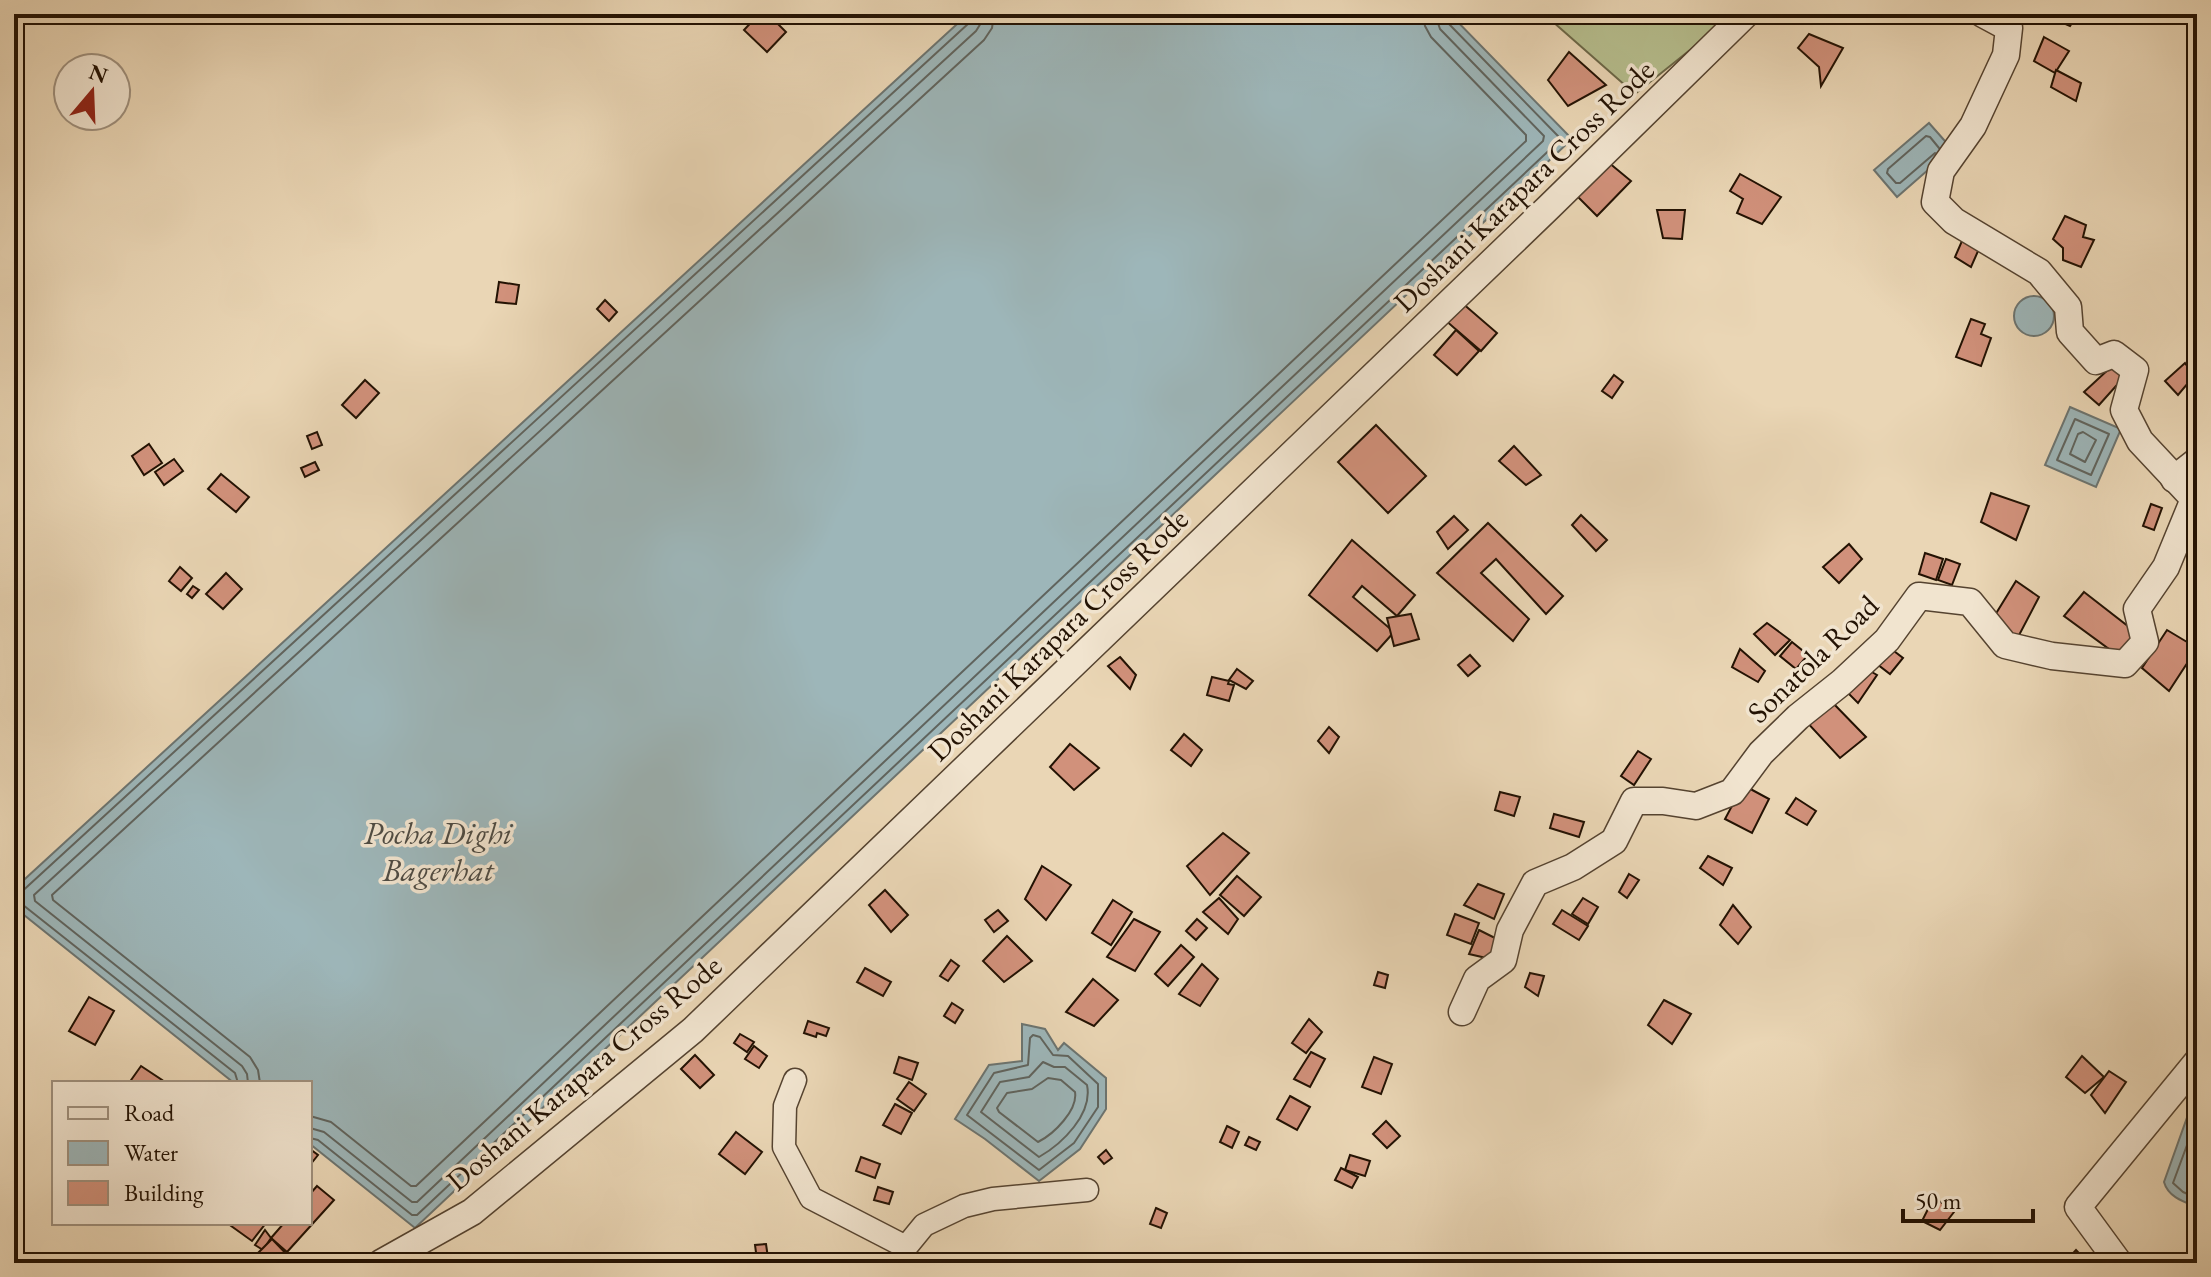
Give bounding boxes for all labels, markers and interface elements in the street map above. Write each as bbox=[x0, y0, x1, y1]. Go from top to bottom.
street label: Doshani Karapara Cross Rode bbox=[1385, 51, 1662, 320]
north arrow bbox=[52, 52, 132, 132]
text: N bbox=[85, 57, 112, 90]
street label: Doshani Karapara Cross Rode bbox=[919, 500, 1196, 769]
street label: Sonatola Road bbox=[1739, 586, 1887, 731]
water label: Pocha Dighi Bagerhat bbox=[364, 812, 514, 891]
street label: Doshani Karapara Cross Rode bbox=[438, 946, 729, 1199]
legend bbox=[52, 1081, 312, 1225]
text: Road bbox=[124, 1097, 175, 1128]
text: Water bbox=[124, 1137, 178, 1168]
scale bar bbox=[1903, 1173, 2033, 1223]
text: Building bbox=[124, 1177, 204, 1208]
text: 50 m bbox=[1915, 1185, 1962, 1216]

